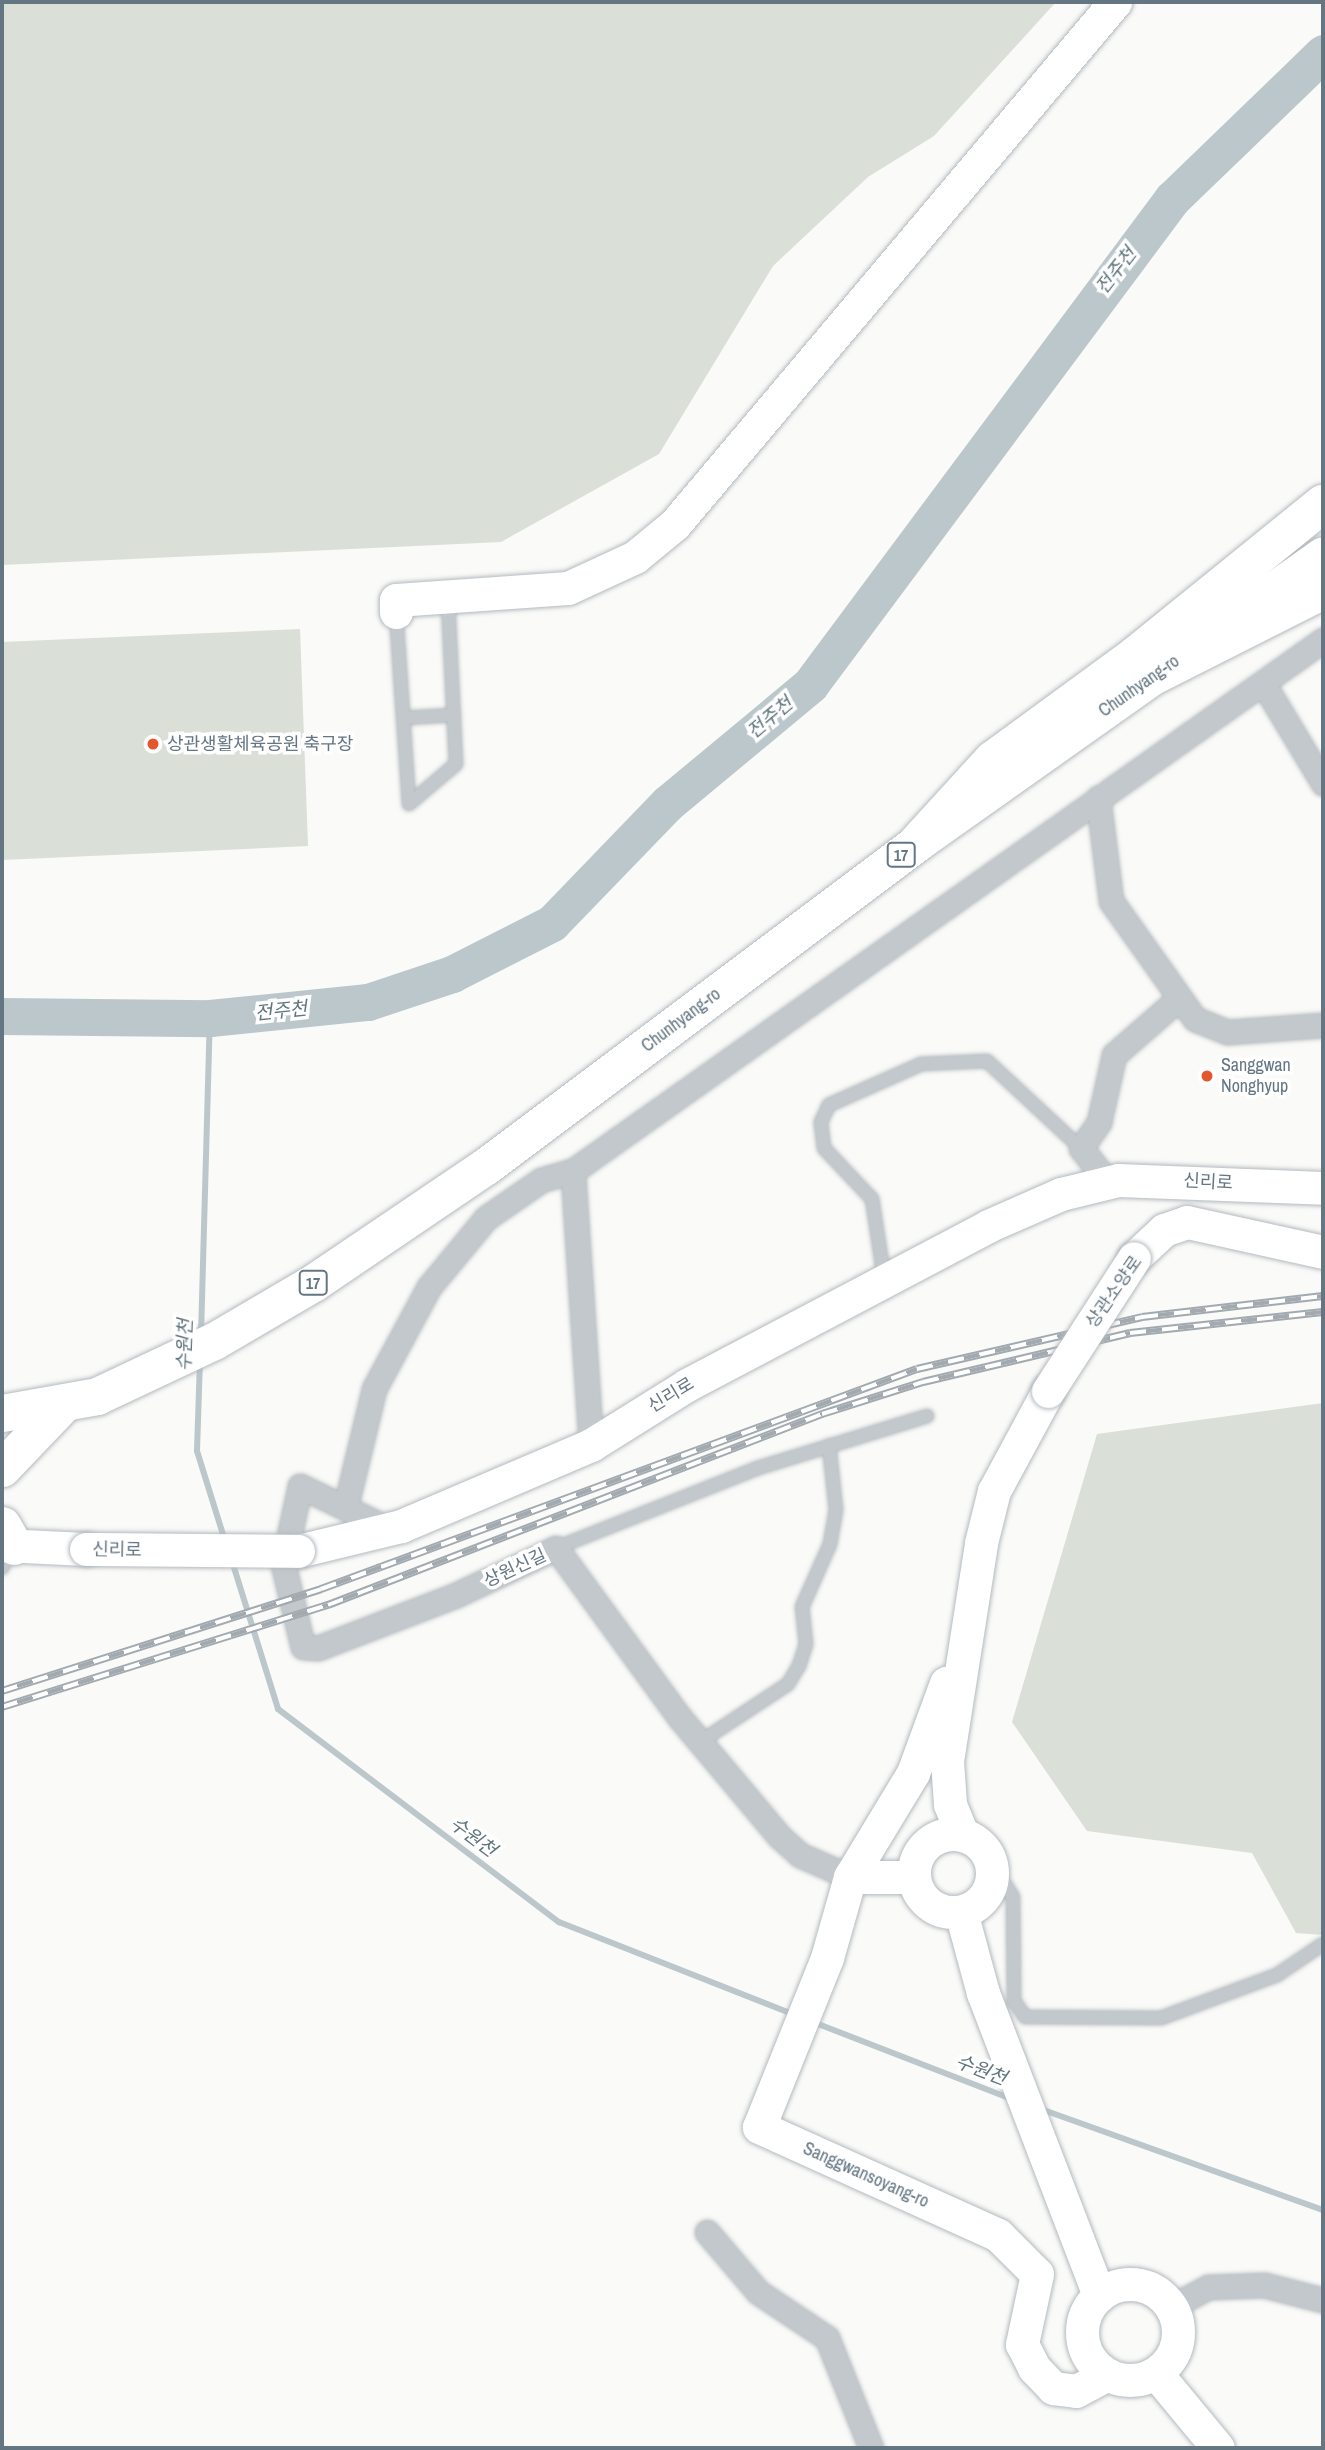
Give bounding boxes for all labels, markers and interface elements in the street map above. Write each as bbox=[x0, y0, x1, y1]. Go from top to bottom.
water label: 전주천 bbox=[1091, 243, 1141, 299]
street label: Chunhyang-ro bbox=[1094, 650, 1184, 722]
water label: 전주천 bbox=[743, 692, 797, 744]
place label: 상관생활체육공원 축구장 bbox=[167, 733, 353, 755]
marker: 상관생활체육공원 축구장 bbox=[145, 736, 161, 752]
road number: 17 bbox=[885, 842, 917, 868]
street label: Chunhyang-ro bbox=[637, 983, 725, 1057]
water label: 전주천 bbox=[254, 997, 308, 1025]
place label: Sanggwan Nonghyup bbox=[1221, 1055, 1291, 1098]
marker: Sanggwan Nonghyup bbox=[1199, 1068, 1215, 1084]
street label: 신리로 bbox=[1183, 1170, 1233, 1194]
street label: 상관소양로 bbox=[1081, 1252, 1147, 1332]
road number: 17 bbox=[297, 1270, 329, 1296]
water label: 수원천 bbox=[173, 1318, 197, 1372]
street label: 신리로 bbox=[644, 1373, 698, 1417]
street label: 신리로 bbox=[92, 1539, 142, 1561]
street label: 상원신길 bbox=[480, 1544, 550, 1592]
water label: 수원천 bbox=[445, 1812, 501, 1862]
water label: 수원천 bbox=[952, 2050, 1010, 2090]
street label: Sanggwansoyang-ro bbox=[800, 2138, 932, 2212]

